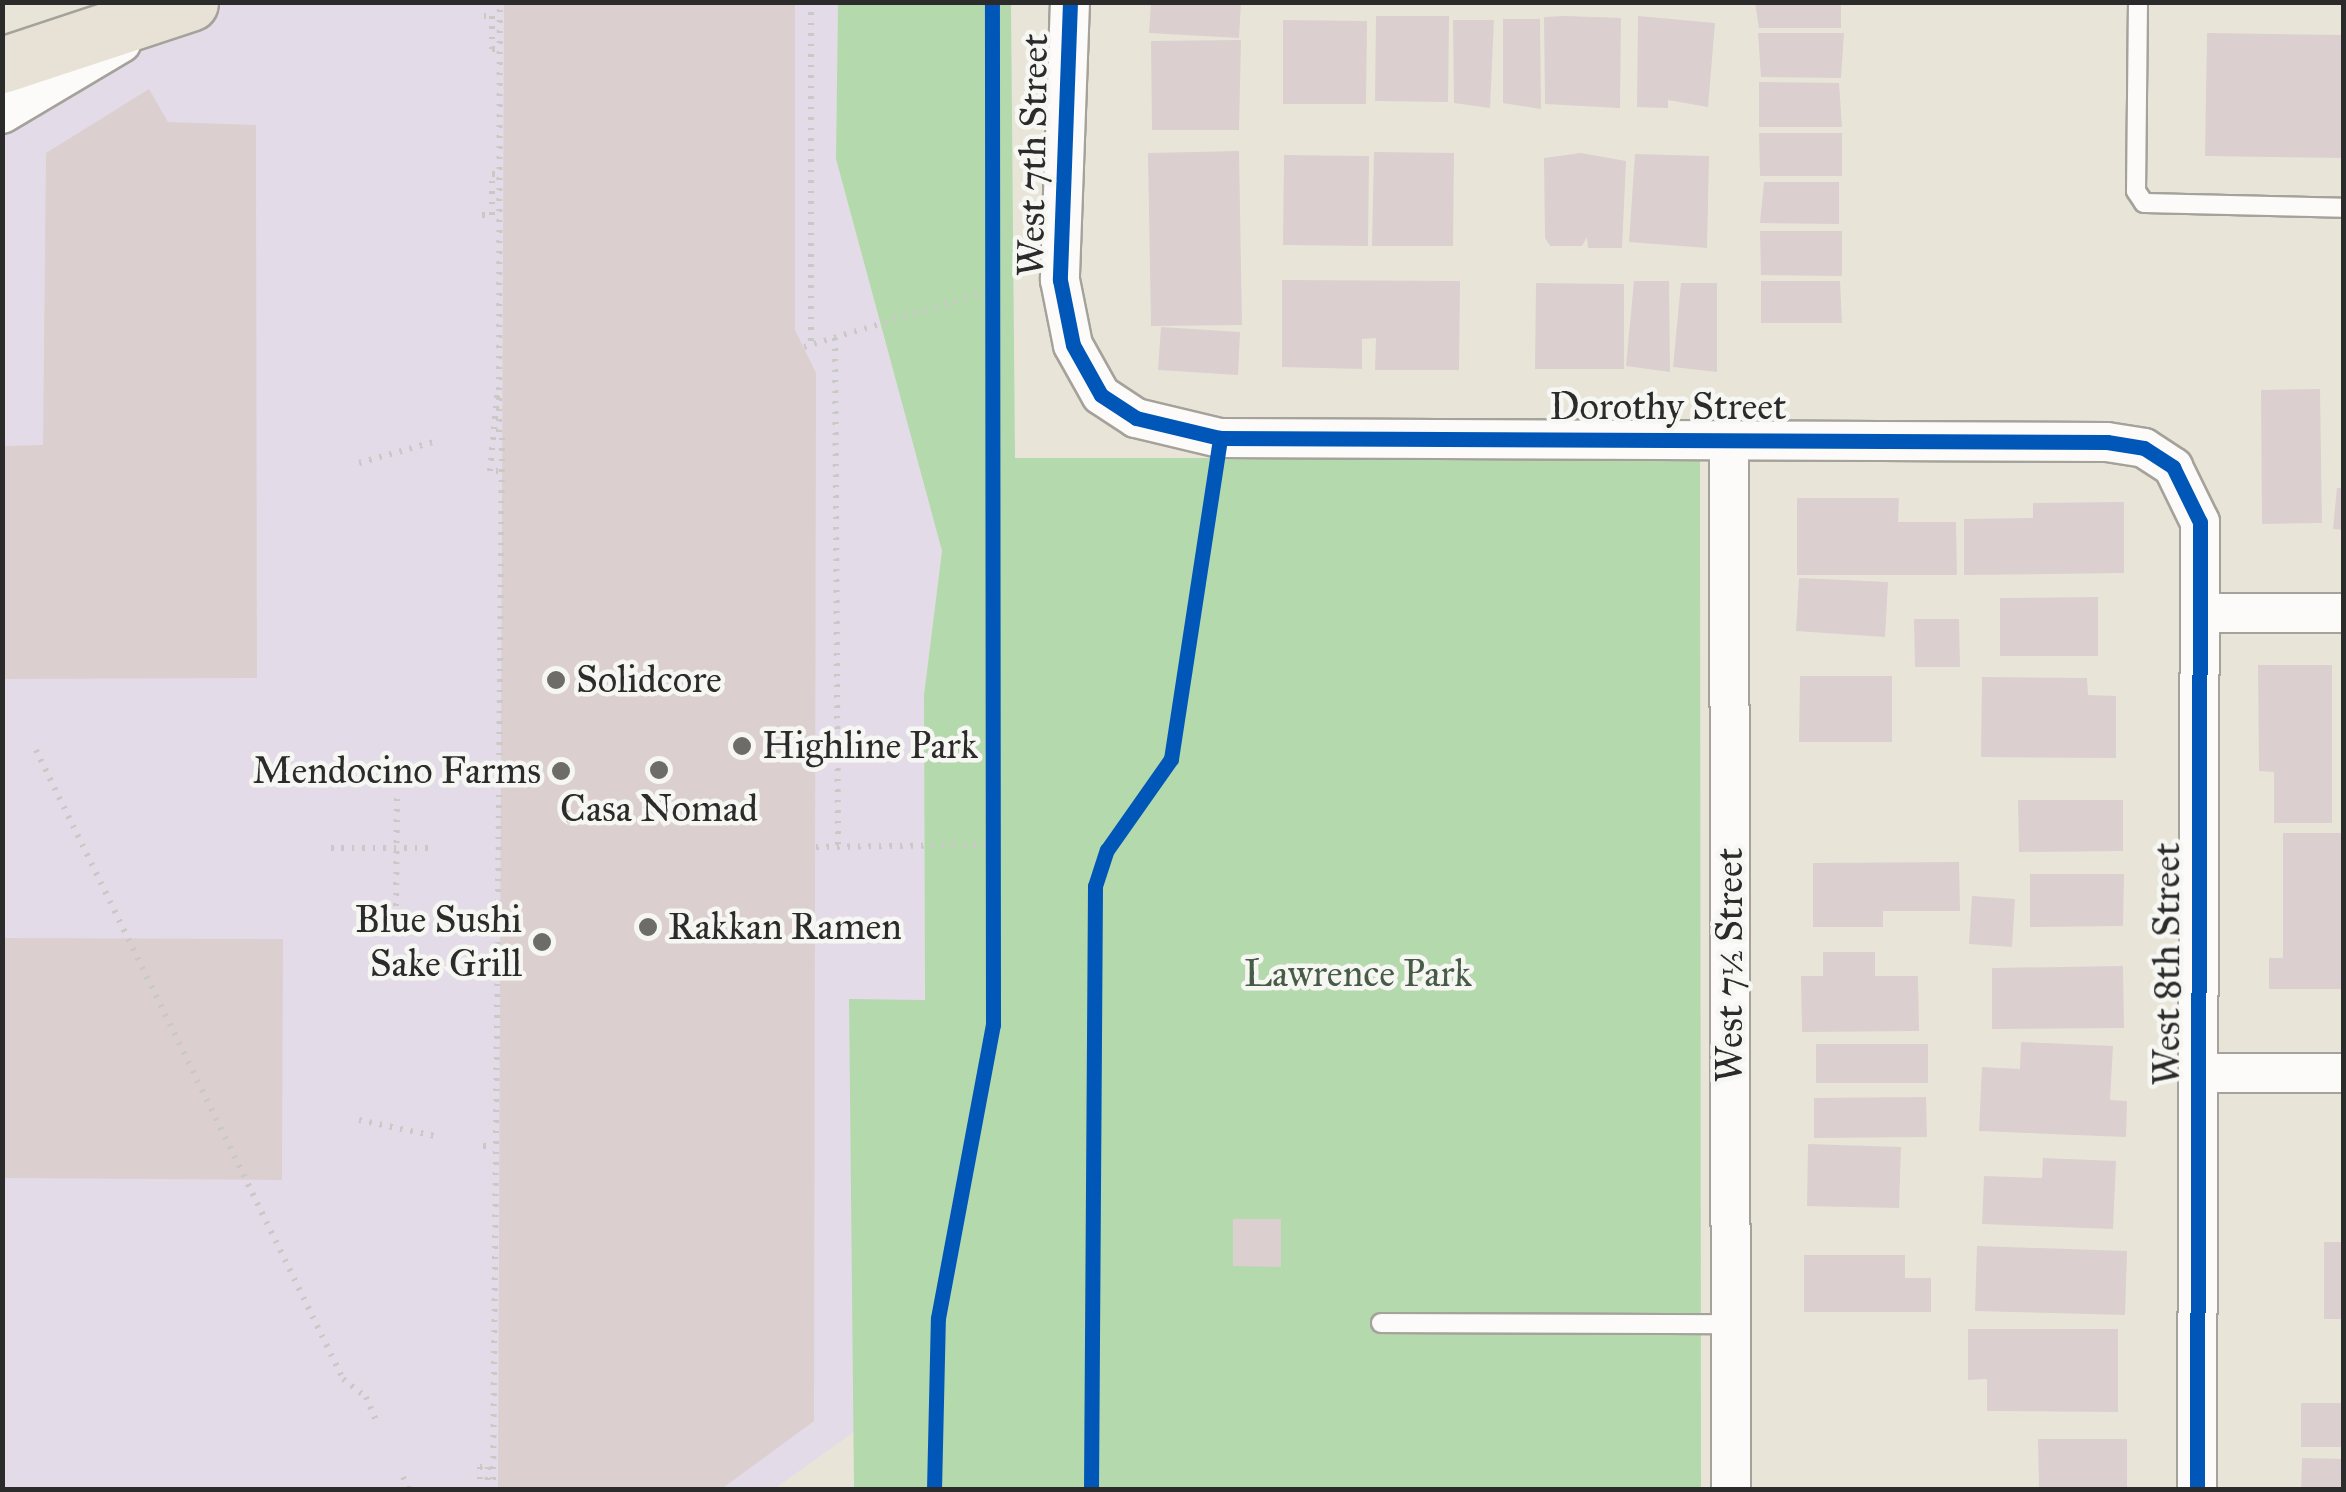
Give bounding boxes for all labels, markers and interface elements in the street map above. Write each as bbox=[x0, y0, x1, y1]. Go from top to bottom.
street label: West 7th Street bbox=[1008, 33, 1058, 277]
street label: Dorothy Street bbox=[1549, 384, 1787, 430]
place label: Solidcore bbox=[576, 657, 722, 703]
marker: Solidcore bbox=[545, 669, 567, 691]
place label: Highline Park bbox=[762, 723, 978, 769]
marker: Highline Park bbox=[731, 735, 753, 757]
place label: Mendocino Farms bbox=[253, 748, 541, 794]
marker: Casa Nomad bbox=[648, 759, 670, 781]
marker: Mendocino Farms bbox=[550, 760, 572, 782]
place label: Casa Nomad bbox=[560, 786, 758, 832]
street label: West 8th Street bbox=[2144, 842, 2190, 1086]
street label: West 7½ Street bbox=[1707, 848, 1753, 1082]
place label: Blue Sushi Sake Grill bbox=[355, 897, 522, 986]
place label: Rakkan Ramen bbox=[668, 904, 902, 950]
marker: Rakkan Ramen bbox=[637, 916, 659, 938]
marker: Blue Sushi Sake Grill bbox=[531, 931, 553, 953]
park label: Lawrence Park bbox=[1244, 951, 1472, 997]

